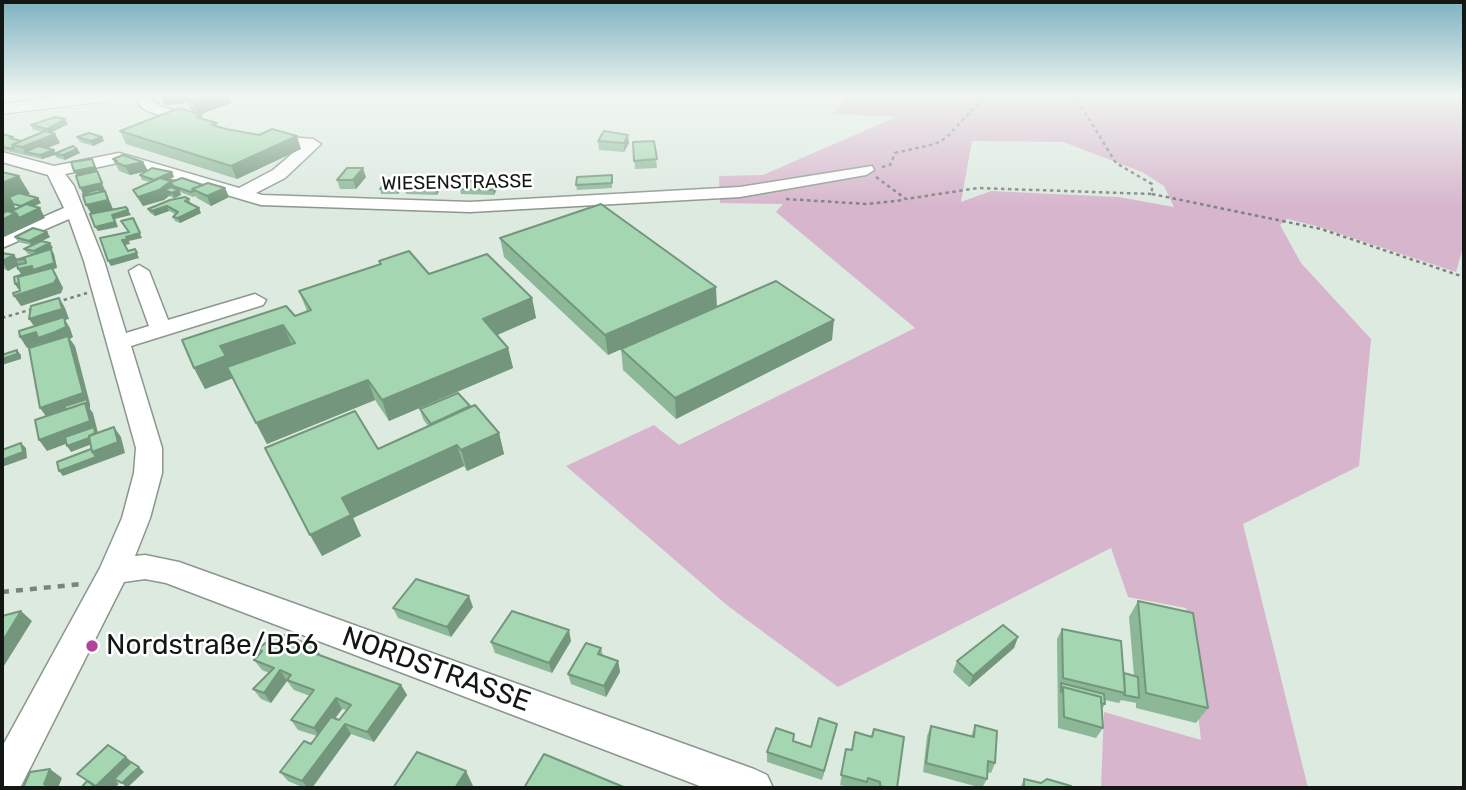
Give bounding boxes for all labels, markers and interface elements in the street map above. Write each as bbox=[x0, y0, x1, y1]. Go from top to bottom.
street label: WIESENSTRASSE bbox=[381, 170, 533, 196]
street label: NORDSTRASSE bbox=[337, 620, 535, 720]
place label: Nordstraße/B56 bbox=[106, 629, 318, 663]
marker: Nordstraße/B56 bbox=[84, 638, 100, 654]

